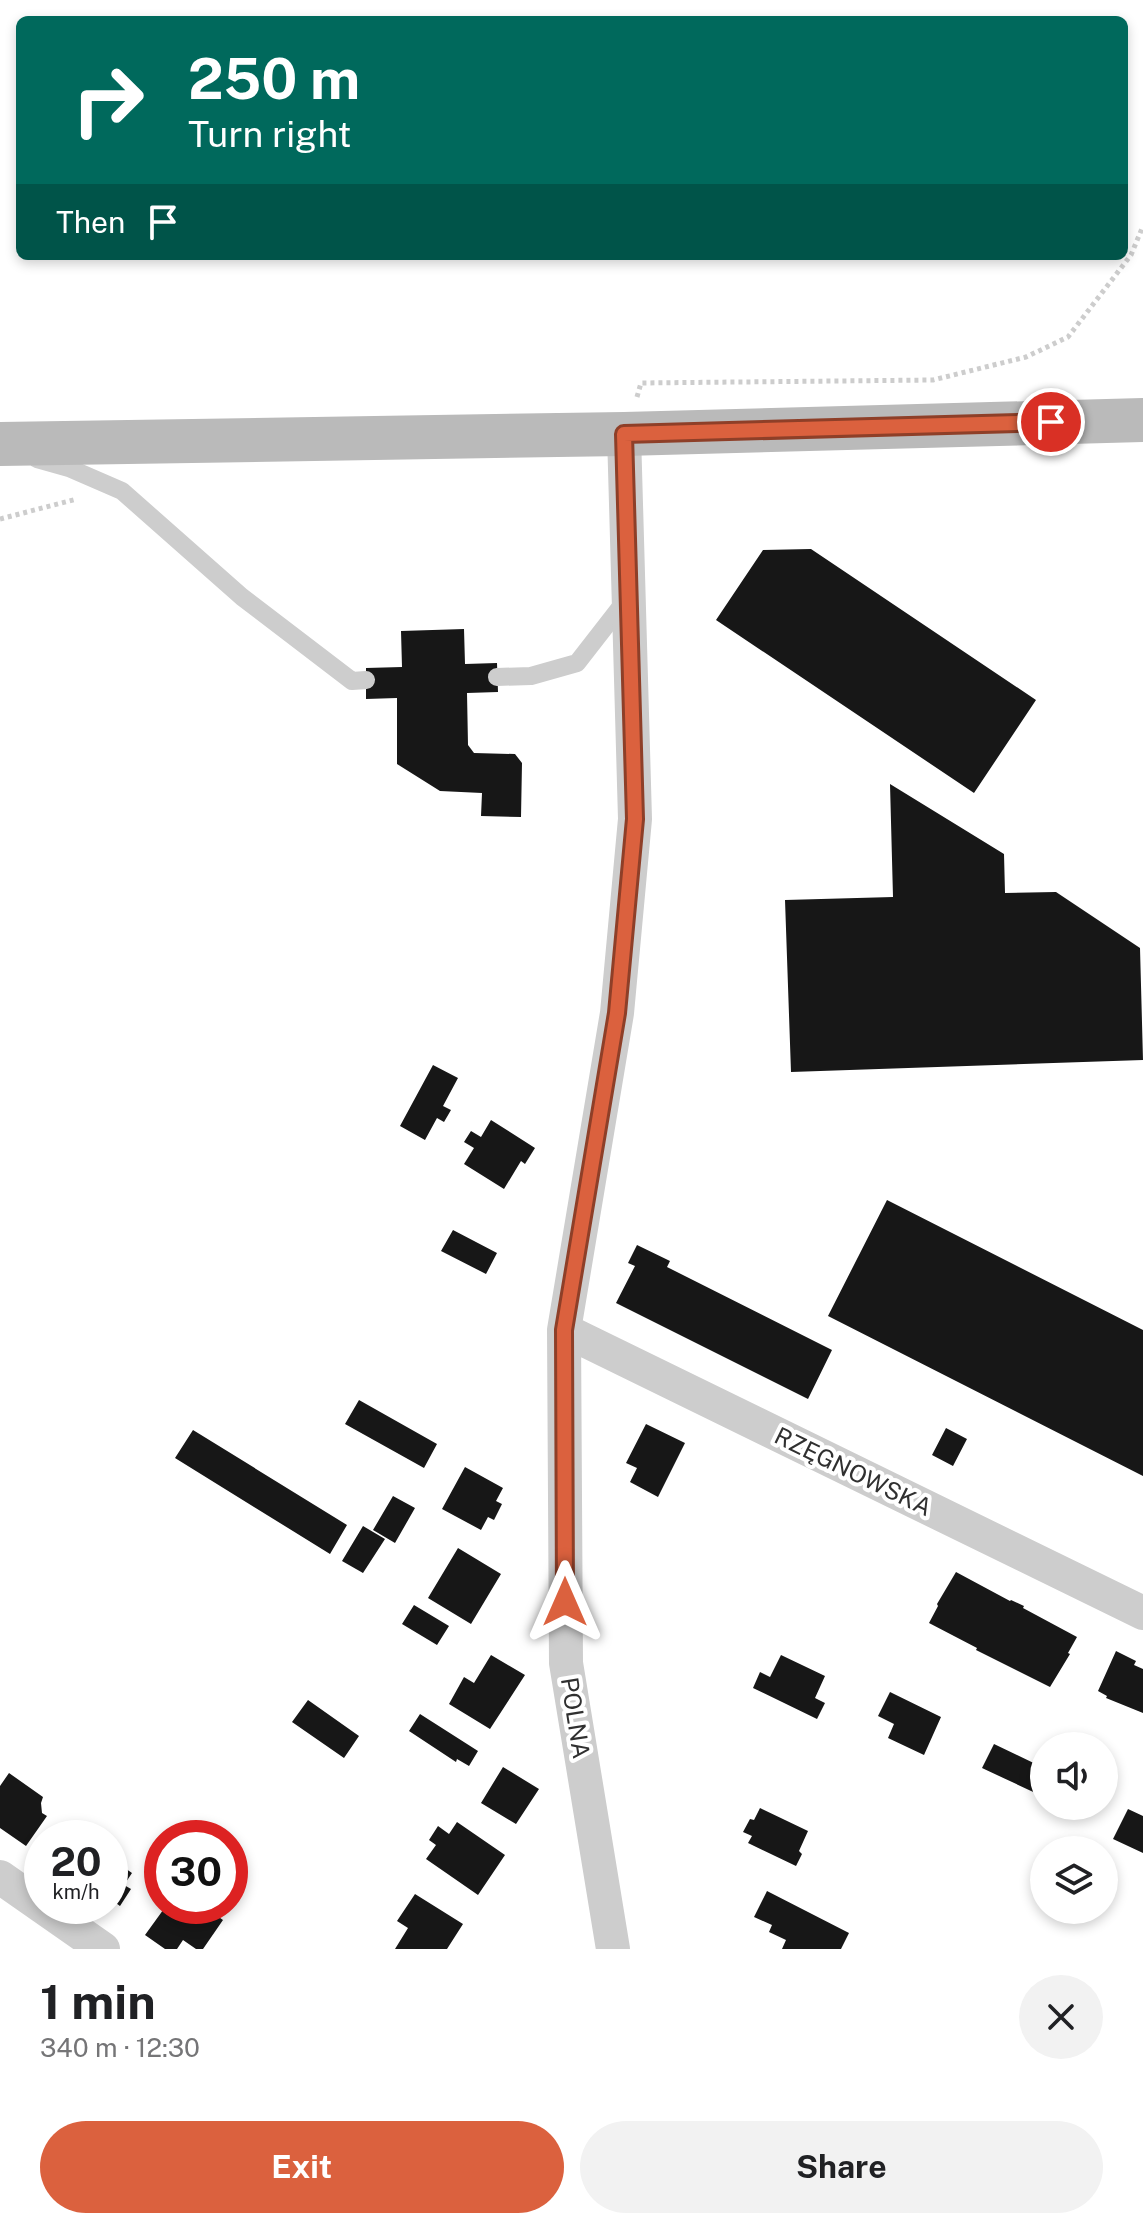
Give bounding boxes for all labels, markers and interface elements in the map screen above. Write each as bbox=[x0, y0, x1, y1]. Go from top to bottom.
text: 250 m bbox=[188, 46, 360, 112]
icon: right bbox=[56, 48, 160, 152]
text: Turn right bbox=[188, 113, 351, 155]
icon: arrive bbox=[141, 200, 185, 244]
text: Then bbox=[56, 204, 125, 240]
pin bbox=[1017, 388, 1085, 456]
icon: arrive bbox=[1029, 400, 1073, 444]
street label: RZĘGNOWSKA bbox=[770, 1421, 937, 1521]
position arrow bbox=[523, 1560, 607, 1644]
street label: POLNA bbox=[556, 1675, 596, 1761]
map controls bbox=[1030, 1732, 1118, 1924]
button: sound bbox=[1030, 1732, 1118, 1820]
speed limit sign: 30 bbox=[144, 1820, 248, 1924]
button: layers bbox=[1030, 1836, 1118, 1924]
text: 20 bbox=[50, 1838, 102, 1885]
text: km/h bbox=[52, 1880, 100, 1904]
text: 1 min bbox=[40, 1973, 156, 2030]
button: close bbox=[1019, 1975, 1103, 2059]
text: 340 m · 12:30 bbox=[40, 2032, 200, 2063]
button: Exit bbox=[40, 2121, 564, 2213]
button: Share bbox=[580, 2121, 1103, 2213]

